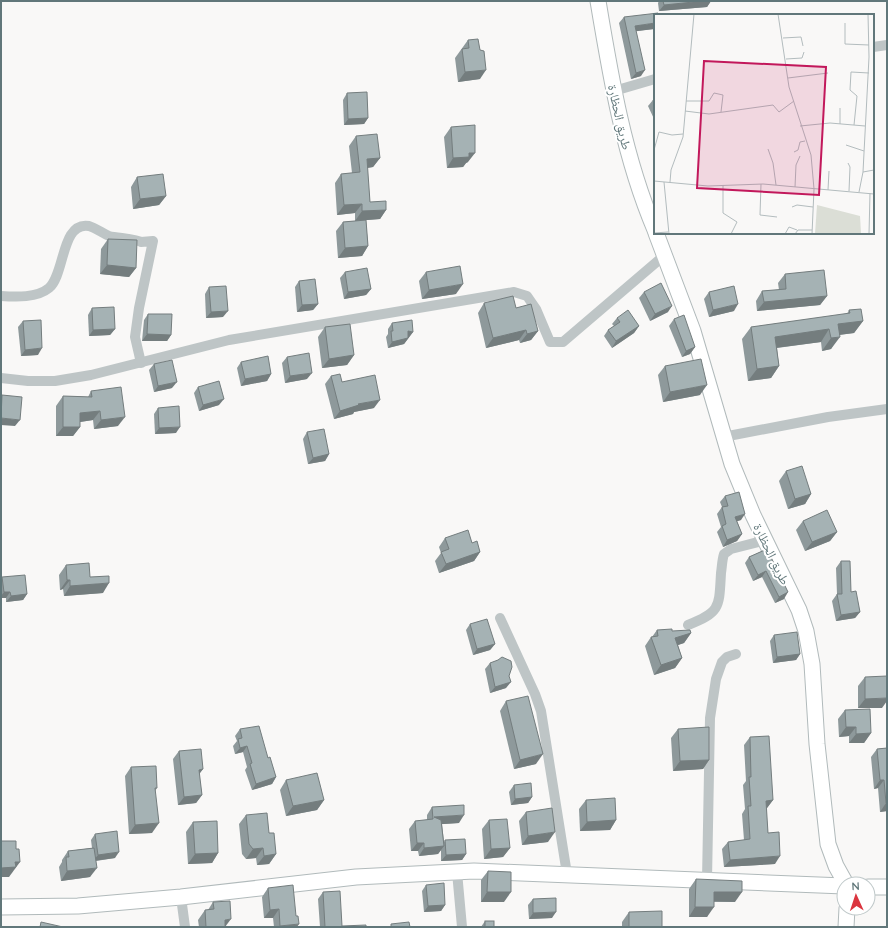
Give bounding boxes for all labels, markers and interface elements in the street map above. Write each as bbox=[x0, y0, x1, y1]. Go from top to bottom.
inset map bbox=[654, 14, 874, 234]
street label: طريق الحظارة bbox=[604, 83, 635, 151]
street label: طريق الحظارة bbox=[749, 521, 794, 588]
north arrow bbox=[836, 876, 876, 916]
text: N bbox=[851, 879, 860, 893]

